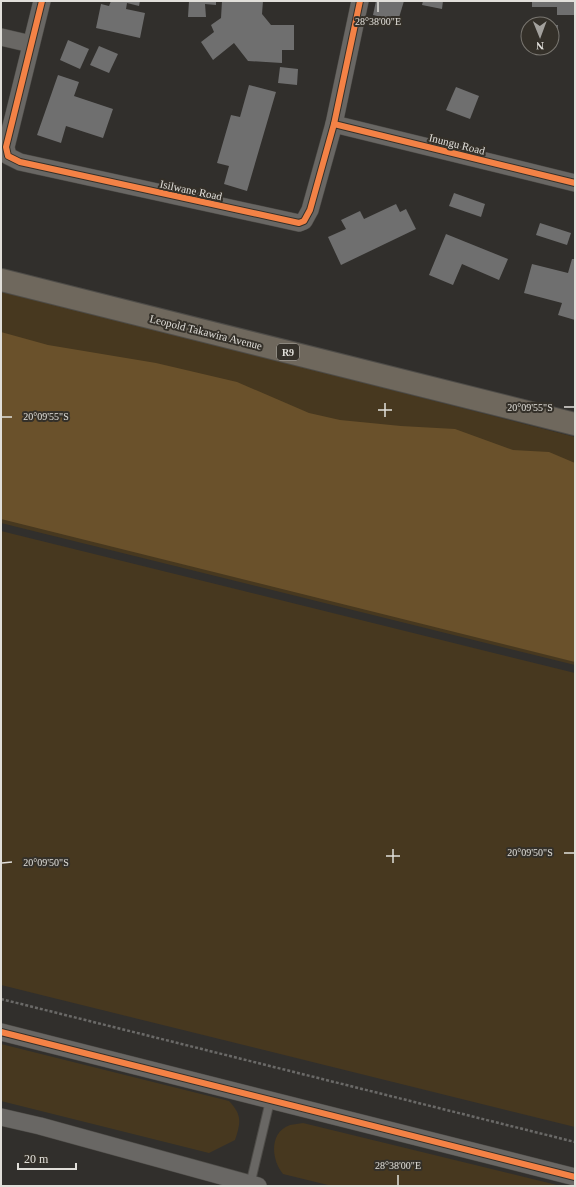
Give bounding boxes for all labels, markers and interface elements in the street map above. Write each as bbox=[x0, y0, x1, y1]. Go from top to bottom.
text: 28°38'00"E bbox=[355, 16, 401, 27]
north arrow bbox=[520, 16, 560, 56]
text: N bbox=[536, 40, 544, 52]
street label: Inungu Road bbox=[428, 131, 487, 157]
street label: Isilwane Road bbox=[159, 178, 224, 203]
street label: Leopold Takawira Avenue bbox=[149, 312, 264, 352]
road number: R9 bbox=[277, 344, 299, 360]
text: 20°09'55"S bbox=[507, 402, 553, 413]
text: 20°09'55"S bbox=[23, 411, 69, 422]
text: 20°09'50"S bbox=[507, 847, 553, 858]
text: 20°09'50"S bbox=[23, 857, 69, 868]
scale bar bbox=[18, 1145, 76, 1171]
text: 20 m bbox=[24, 1152, 49, 1166]
text: 28°38'00"E bbox=[375, 1160, 421, 1171]

